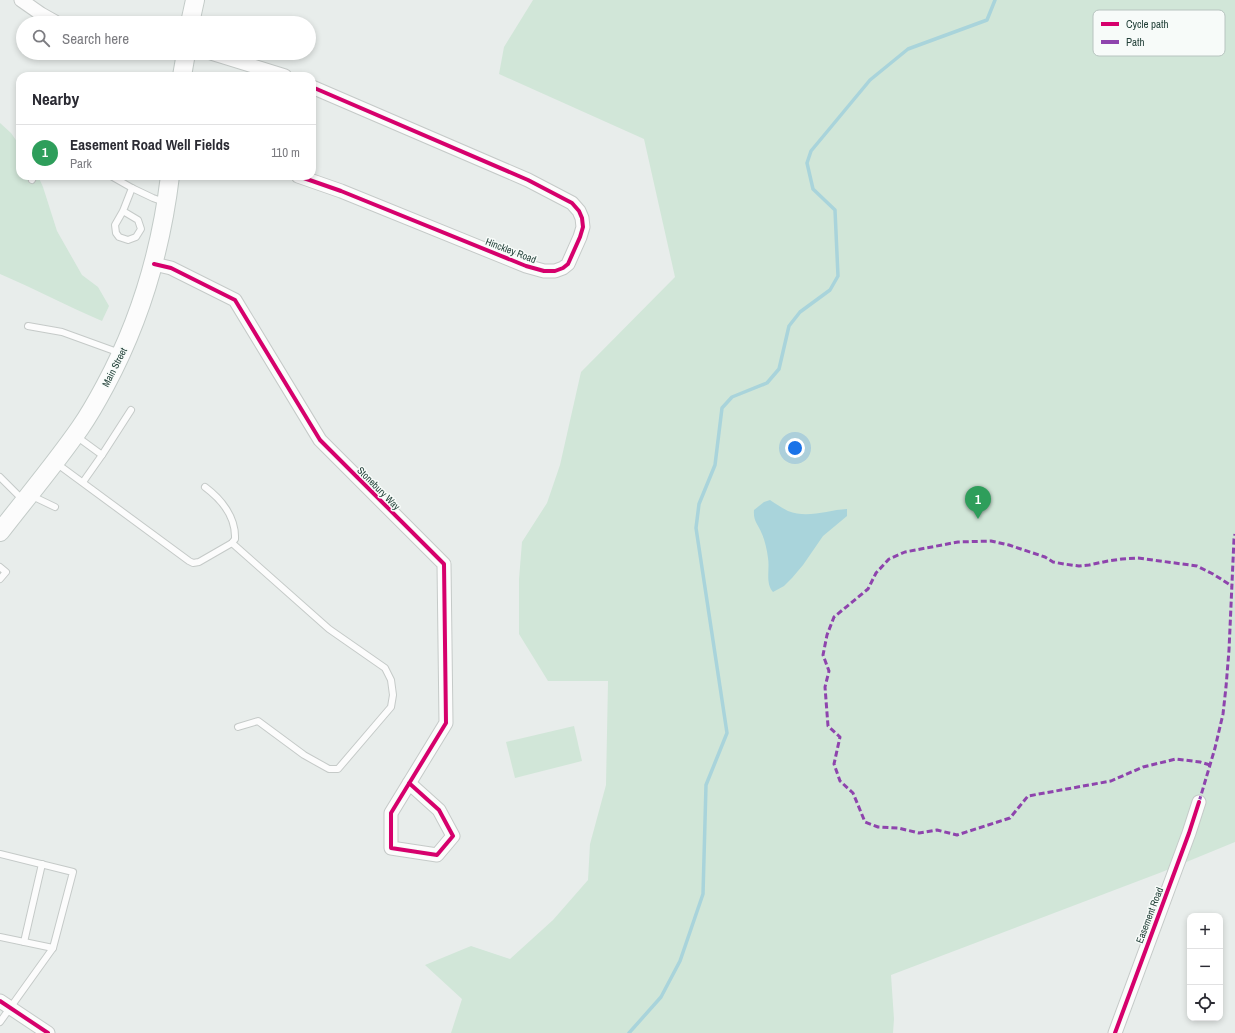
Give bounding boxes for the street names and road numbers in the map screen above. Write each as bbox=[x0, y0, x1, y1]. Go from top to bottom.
street label: Hinckley Road bbox=[484, 235, 538, 266]
street label: Main Street bbox=[99, 345, 130, 389]
street label: Stonebury Way bbox=[354, 464, 404, 513]
street label: Easement Road bbox=[1133, 885, 1166, 945]

